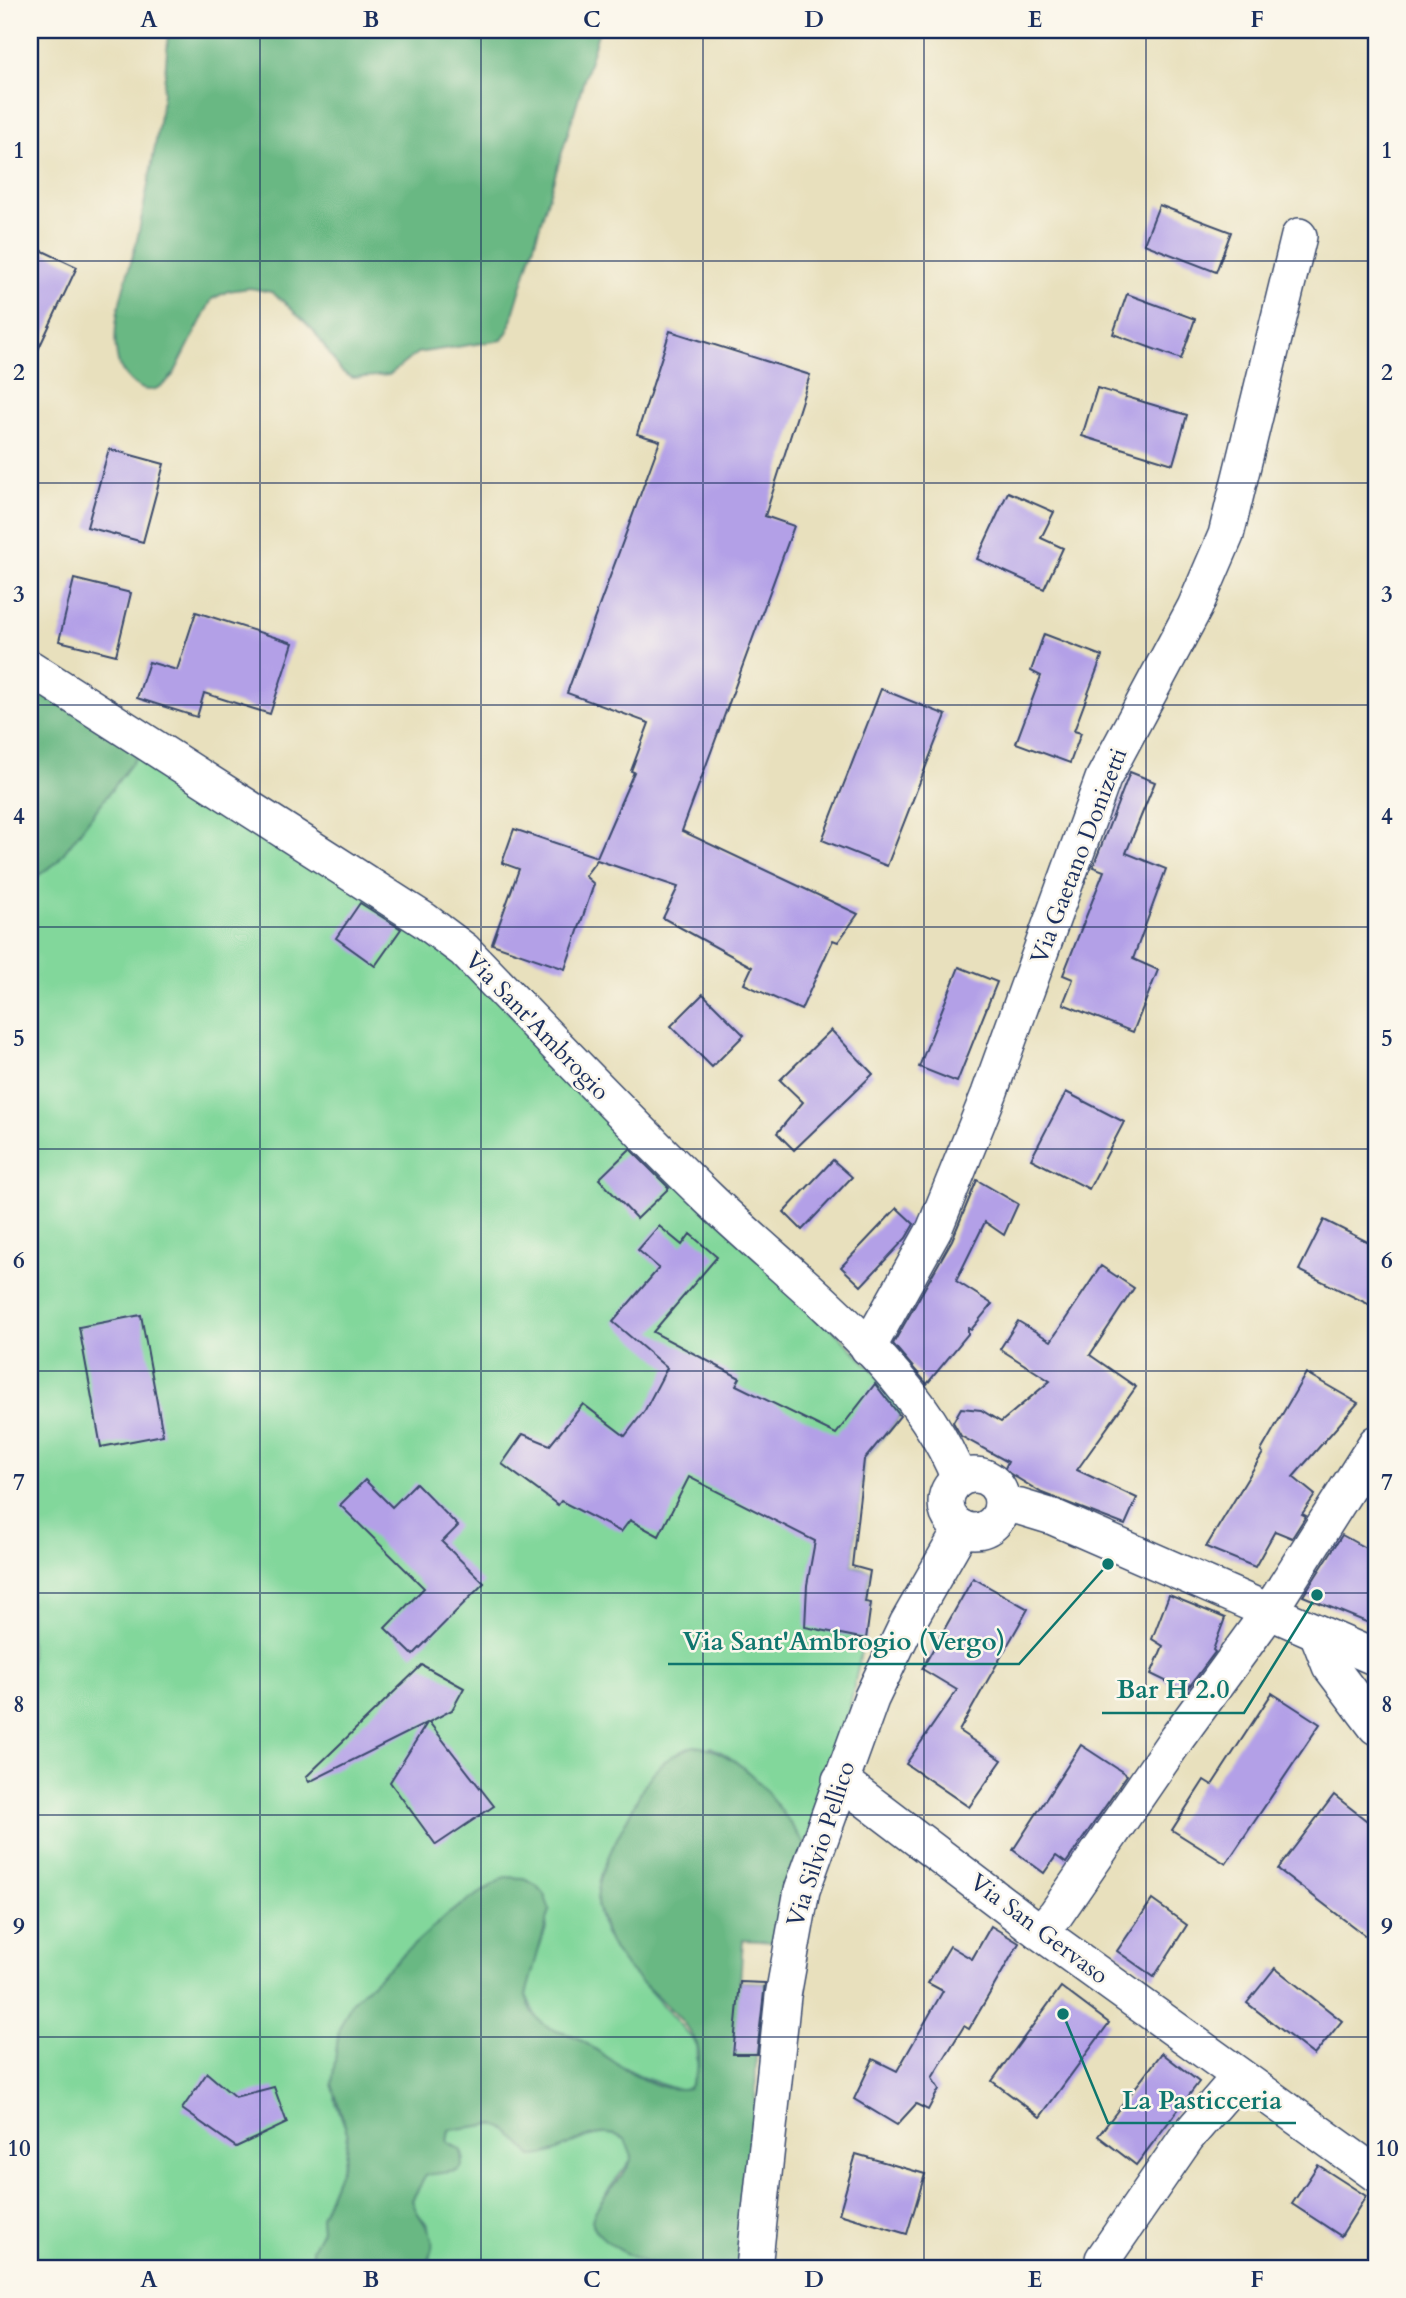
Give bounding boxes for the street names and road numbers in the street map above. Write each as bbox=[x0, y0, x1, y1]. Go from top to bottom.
street label: Via Gaetano Donizetti bbox=[1023, 743, 1136, 969]
street label: Via Sant'Ambrogio bbox=[457, 944, 617, 1108]
street label: Via Silvio Pellico bbox=[779, 1757, 863, 1931]
street label: Via San Gervaso bbox=[963, 1866, 1115, 1992]

